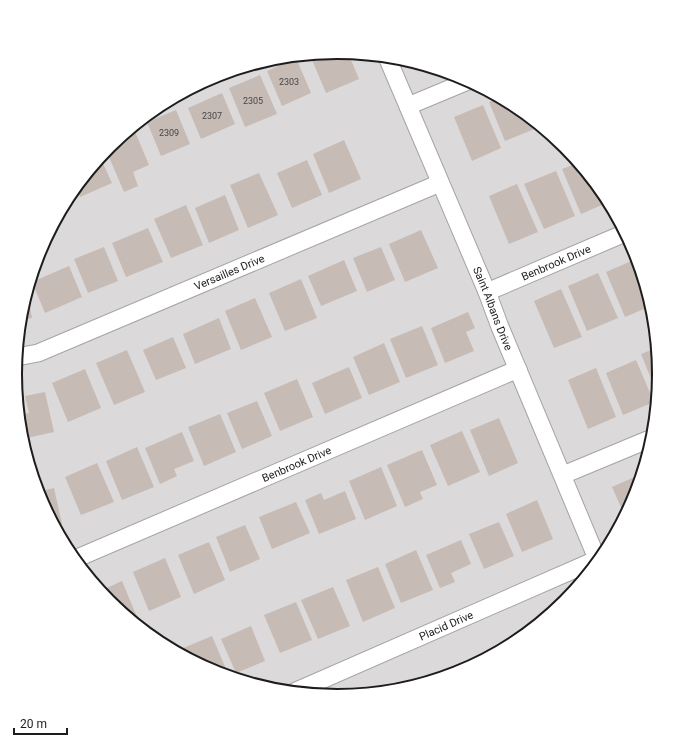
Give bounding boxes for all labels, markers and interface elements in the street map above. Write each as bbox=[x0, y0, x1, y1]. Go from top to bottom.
house number: 2303 bbox=[279, 77, 299, 87]
house number: 2305 bbox=[243, 96, 263, 106]
house number: 2307 bbox=[202, 111, 222, 121]
house number: 2309 bbox=[159, 128, 179, 138]
street label: Benbrook Drive bbox=[519, 242, 593, 284]
street label: Versailles Drive bbox=[192, 252, 267, 293]
street label: Saint Albans Drive bbox=[470, 265, 515, 353]
street label: Benbrook Drive bbox=[260, 444, 333, 485]
street label: Placid Drive bbox=[417, 608, 475, 643]
scale bar bbox=[14, 710, 67, 736]
text: 20 m bbox=[20, 717, 47, 731]

